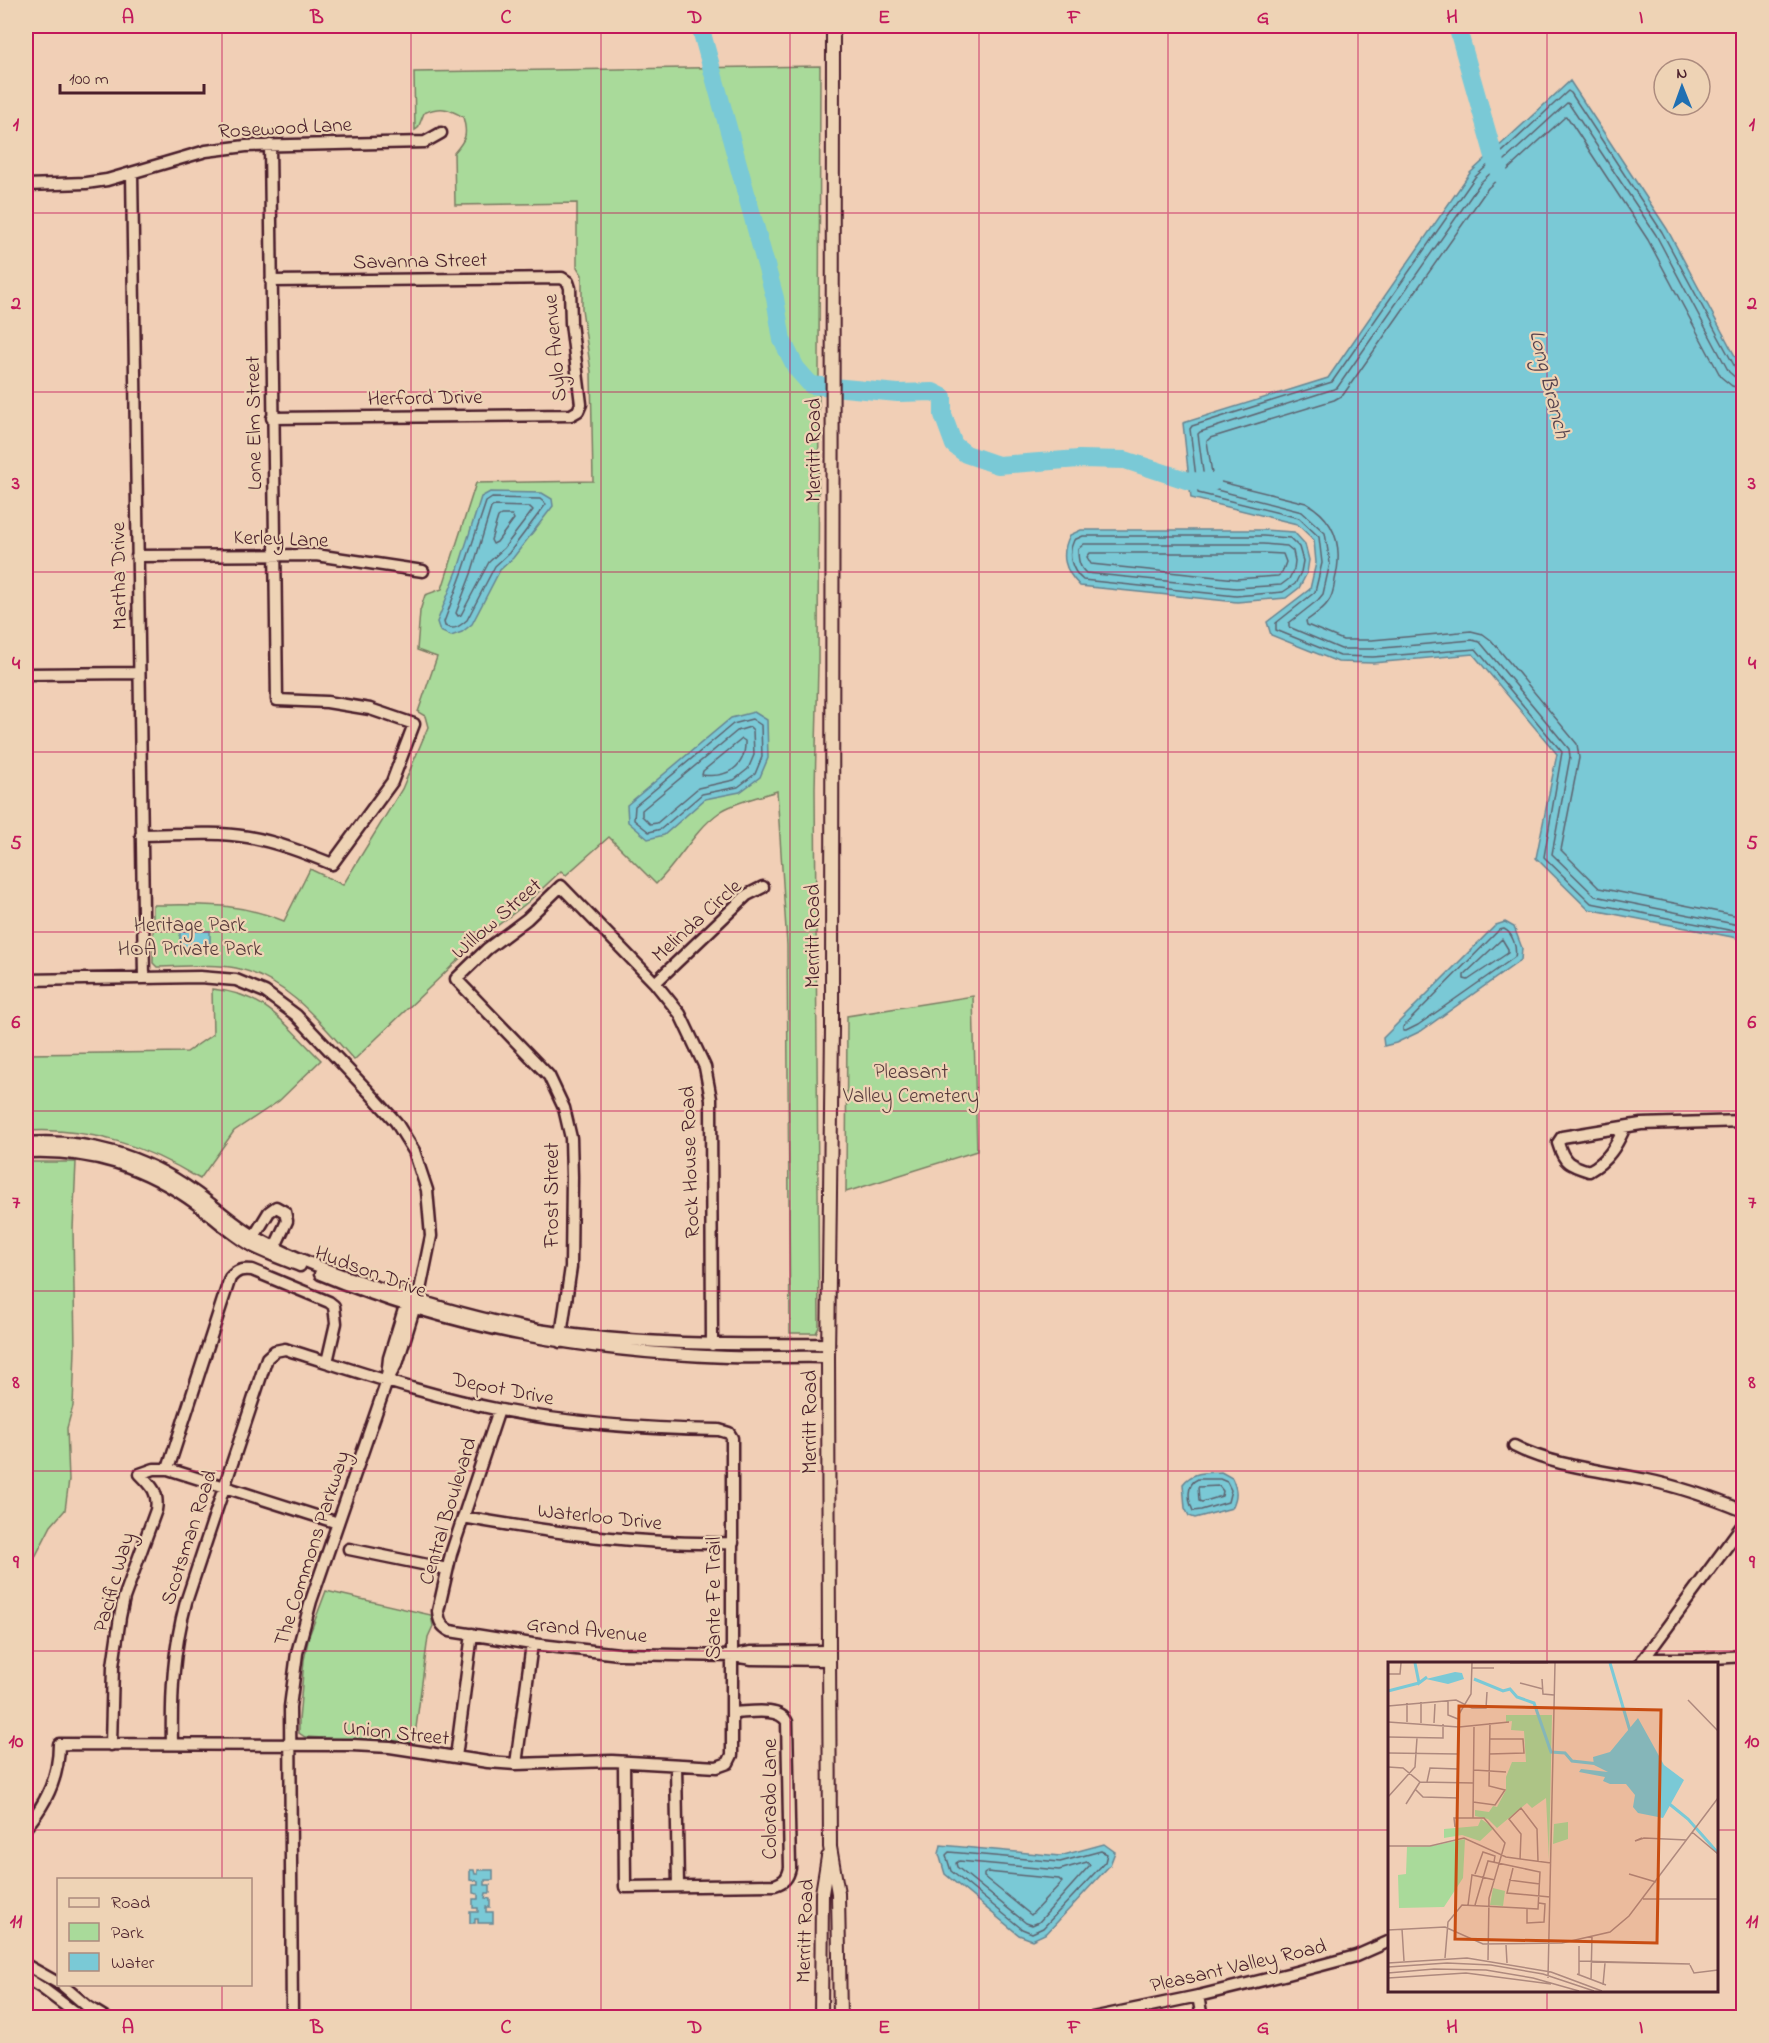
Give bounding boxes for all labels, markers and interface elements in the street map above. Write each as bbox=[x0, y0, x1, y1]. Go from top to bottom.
text: A bbox=[122, 4, 134, 33]
text: B bbox=[309, 4, 324, 33]
text: C bbox=[501, 4, 512, 33]
text: D bbox=[687, 4, 702, 33]
text: E bbox=[878, 4, 890, 33]
text: F bbox=[1067, 4, 1081, 33]
text: G bbox=[1257, 4, 1270, 33]
text: H bbox=[1446, 4, 1458, 33]
text: I bbox=[1639, 4, 1644, 33]
scale bar bbox=[60, 57, 204, 95]
north arrow bbox=[1652, 57, 1712, 117]
text: N bbox=[1676, 62, 1688, 86]
text: 100 m bbox=[69, 67, 109, 93]
street label: Rosewood Lane bbox=[217, 110, 353, 147]
text: 1 bbox=[13, 111, 20, 140]
text: 1 bbox=[1749, 111, 1756, 140]
street label: Savanna Street bbox=[353, 246, 488, 278]
text: 2 bbox=[10, 290, 21, 319]
text: 2 bbox=[1746, 290, 1757, 319]
street label: Sylo Avenue bbox=[536, 292, 578, 403]
water label: Long Branch bbox=[1519, 327, 1577, 443]
street label: Lone Elm Street bbox=[239, 356, 271, 490]
street label: Herford Drive bbox=[367, 383, 483, 415]
street label: Merritt Road bbox=[800, 398, 830, 502]
text: 3 bbox=[11, 470, 20, 499]
text: 3 bbox=[1747, 470, 1756, 499]
street label: Martha Drive bbox=[104, 521, 136, 630]
street label: Kerley Lane bbox=[233, 523, 329, 559]
text: 4 bbox=[12, 650, 21, 679]
text: 4 bbox=[1748, 650, 1757, 679]
text: 5 bbox=[10, 830, 22, 859]
text: 5 bbox=[1746, 830, 1758, 859]
street label: Willow Street bbox=[446, 872, 549, 967]
street label: Melinda Circle bbox=[646, 872, 750, 970]
street label: Merritt Road bbox=[799, 884, 829, 988]
park label: Heritage Park HOA Private Park bbox=[118, 911, 263, 965]
text: 6 bbox=[12, 1009, 21, 1038]
text: 6 bbox=[1748, 1009, 1757, 1038]
park label: Pleasant Valley Cemetery bbox=[842, 1058, 979, 1114]
street label: Rock House Road bbox=[673, 1085, 709, 1239]
street label: Frost Street bbox=[538, 1142, 568, 1249]
text: 7 bbox=[12, 1189, 21, 1218]
text: 7 bbox=[1748, 1189, 1757, 1218]
street label: Hudson Drive bbox=[310, 1239, 431, 1307]
street label: Depot Drive bbox=[448, 1365, 557, 1415]
text: 8 bbox=[11, 1369, 20, 1398]
text: 8 bbox=[1747, 1369, 1756, 1398]
street label: Merritt Road bbox=[796, 1370, 826, 1474]
street label: Central Boulevard bbox=[412, 1434, 486, 1589]
street label: The Commons Parkway bbox=[267, 1447, 361, 1651]
street label: Scotsman Road bbox=[154, 1466, 226, 1609]
street label: Waterloo Drive bbox=[536, 1497, 664, 1540]
street label: Pacific Way bbox=[86, 1529, 145, 1637]
street label: Sante Fe Trail bbox=[700, 1537, 730, 1659]
text: 9 bbox=[12, 1549, 20, 1578]
text: 9 bbox=[1748, 1549, 1756, 1578]
street label: Grand Avenue bbox=[525, 1610, 649, 1652]
inset map bbox=[1388, 1662, 1718, 1992]
street label: Union Street bbox=[341, 1713, 450, 1754]
text: 10 bbox=[9, 1728, 24, 1757]
text: 10 bbox=[1745, 1728, 1760, 1757]
street label: Colorado Lane bbox=[756, 1738, 786, 1859]
legend bbox=[57, 1878, 252, 1986]
street label: Merritt Road bbox=[789, 1878, 823, 1984]
text: Road bbox=[111, 1891, 150, 1917]
text: 11 bbox=[10, 1908, 23, 1937]
text: 11 bbox=[1746, 1908, 1759, 1937]
text: Park bbox=[111, 1921, 144, 1947]
street label: Pleasant Valley Road bbox=[1147, 1932, 1330, 2004]
text: Water bbox=[111, 1951, 155, 1977]
text: A bbox=[122, 2014, 134, 2043]
text: B bbox=[309, 2014, 324, 2043]
text: C bbox=[501, 2014, 512, 2043]
text: D bbox=[687, 2014, 702, 2043]
text: E bbox=[878, 2014, 890, 2043]
text: F bbox=[1067, 2014, 1081, 2043]
text: G bbox=[1257, 2014, 1270, 2043]
text: H bbox=[1446, 2014, 1458, 2043]
text: I bbox=[1639, 2014, 1644, 2043]

